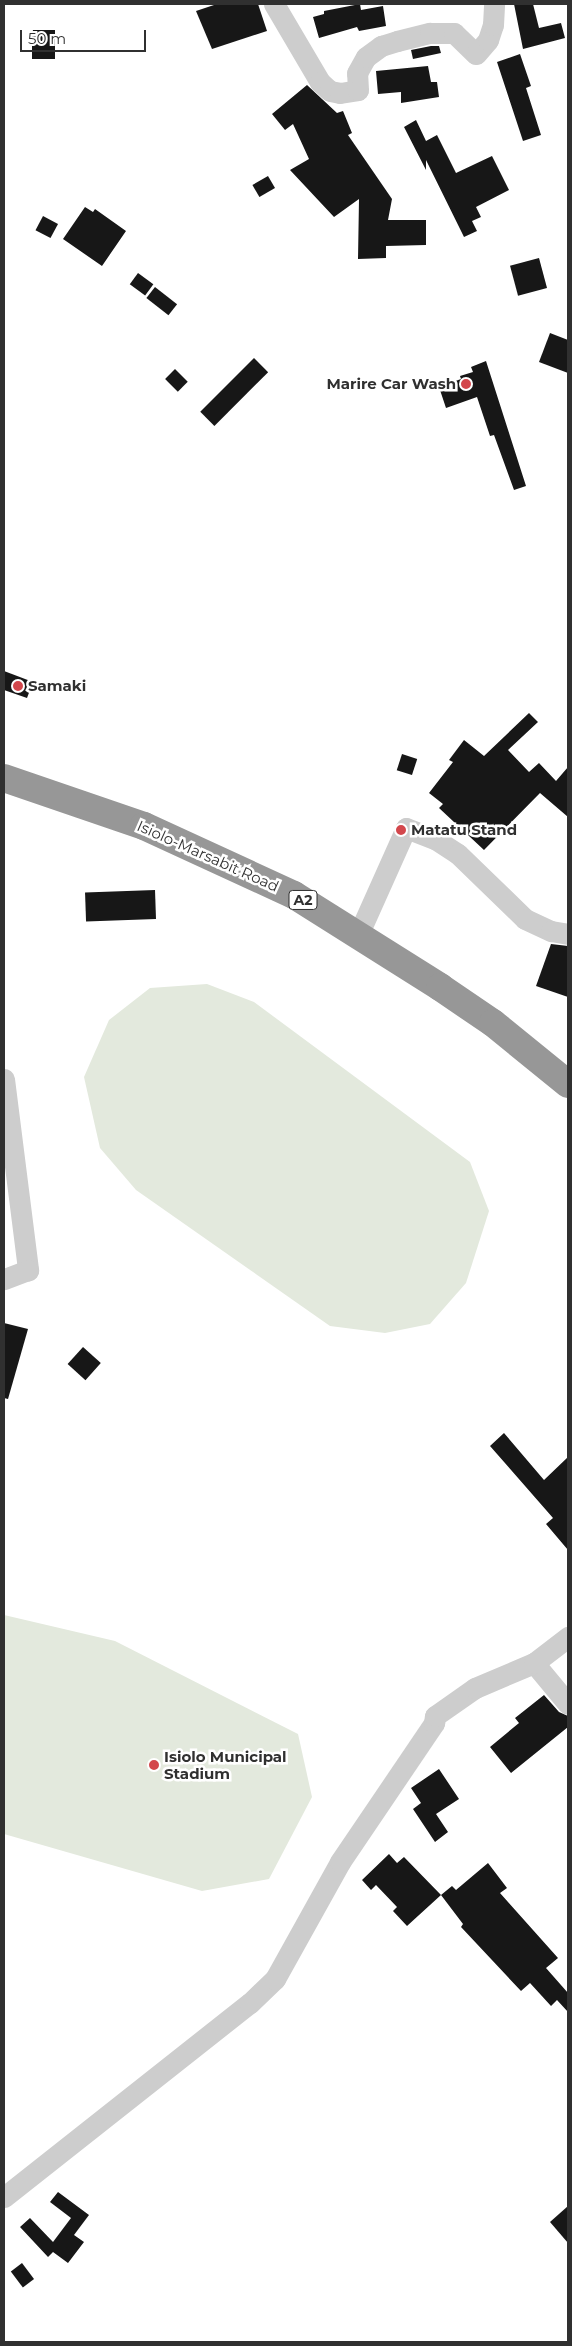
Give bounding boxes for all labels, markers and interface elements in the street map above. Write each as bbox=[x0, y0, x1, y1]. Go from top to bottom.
scale bar bbox=[22, 20, 149, 52]
text: 50 m bbox=[28, 29, 66, 48]
place label: Marire Car Wash bbox=[326, 375, 456, 393]
marker: Marire Car Wash bbox=[460, 378, 472, 390]
place label: Samaki bbox=[28, 677, 86, 695]
marker: Samaki bbox=[12, 680, 24, 692]
street label: Isiolo-Marsabit Road bbox=[134, 817, 282, 895]
place label: Matatu Stand bbox=[411, 821, 517, 839]
marker: Matatu Stand bbox=[395, 824, 407, 836]
road number: A2 bbox=[288, 888, 318, 912]
place label: Isiolo Municipal Stadium bbox=[164, 1747, 287, 1782]
marker: Isiolo Municipal Stadium bbox=[148, 1759, 160, 1771]

